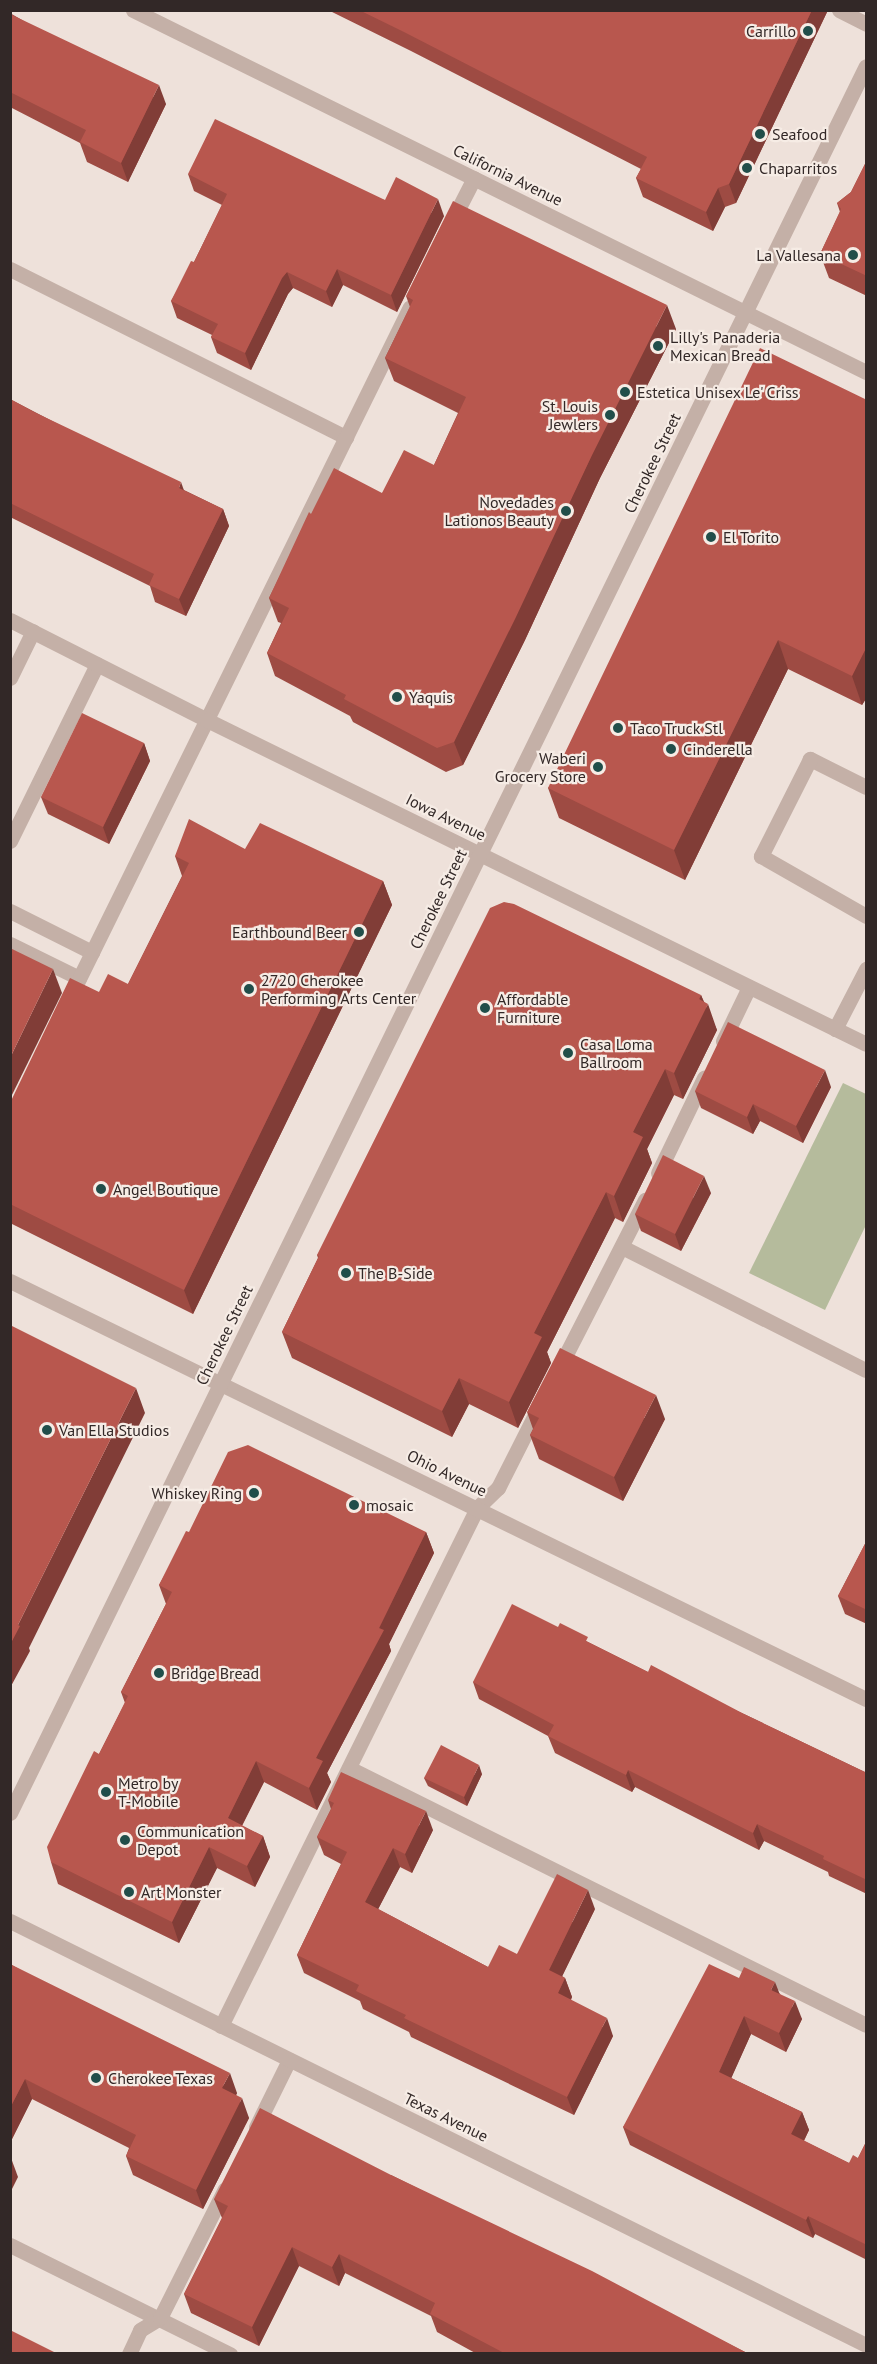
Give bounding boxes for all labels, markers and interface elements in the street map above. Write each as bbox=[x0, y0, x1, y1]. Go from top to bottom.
place label: Carrillo bbox=[746, 21, 796, 41]
marker: Carrillo bbox=[801, 24, 815, 38]
place label: Seafood bbox=[772, 124, 827, 144]
marker: Seafood bbox=[753, 127, 767, 141]
street label: California Avenue bbox=[450, 140, 566, 210]
place label: Chaparritos bbox=[759, 158, 837, 178]
marker: Chaparritos bbox=[740, 161, 754, 175]
place label: La Vallesana bbox=[756, 245, 841, 265]
marker: La Vallesana bbox=[846, 248, 860, 262]
place label: Lilly's Panaderia Mexican Bread bbox=[670, 327, 780, 365]
marker: Lilly's Panaderia Mexican Bread bbox=[651, 339, 665, 353]
place label: Estetica Unisex Le' Criss bbox=[637, 382, 800, 402]
marker: Estetica Unisex Le' Criss bbox=[618, 385, 632, 399]
place label: St. Louis Jewlers bbox=[541, 396, 598, 434]
marker: St. Louis Jewlers bbox=[603, 408, 617, 422]
street label: Cherokee Street bbox=[620, 410, 684, 516]
place label: Novedades Lationos Beauty bbox=[445, 492, 554, 530]
marker: Novedades Lationos Beauty bbox=[559, 504, 573, 518]
place label: El Torito bbox=[723, 527, 779, 547]
marker: El Torito bbox=[704, 530, 718, 544]
place label: Yaquis bbox=[409, 687, 453, 707]
marker: Yaquis bbox=[390, 690, 404, 704]
place label: Taco Truck Stl bbox=[630, 718, 724, 738]
marker: Taco Truck Stl bbox=[611, 721, 625, 735]
place label: Cinderella bbox=[683, 739, 753, 759]
marker: Cinderella bbox=[664, 742, 678, 756]
place label: Waberi Grocery Store bbox=[494, 748, 586, 786]
marker: Waberi Grocery Store bbox=[591, 760, 605, 774]
street label: Iowa Avenue bbox=[403, 789, 489, 845]
street label: Cherokee Street bbox=[406, 846, 470, 952]
place label: Earthbound Beer bbox=[232, 922, 347, 942]
marker: Earthbound Beer bbox=[352, 925, 366, 939]
place label: 2720 Cherokee Performing Arts Center bbox=[261, 970, 417, 1008]
marker: 2720 Cherokee Performing Arts Center bbox=[242, 982, 256, 996]
place label: Affordable Furniture bbox=[497, 989, 568, 1027]
marker: Affordable Furniture bbox=[478, 1001, 492, 1015]
place label: Casa Loma Ballroom bbox=[580, 1034, 653, 1072]
marker: Casa Loma Ballroom bbox=[561, 1046, 575, 1060]
place label: Angel Boutique bbox=[113, 1179, 218, 1199]
marker: Angel Boutique bbox=[94, 1182, 108, 1196]
place label: The B-Side bbox=[358, 1263, 433, 1283]
marker: The B-Side bbox=[339, 1266, 353, 1280]
street label: Cherokee Street bbox=[192, 1282, 256, 1388]
place label: Van Ella Studios bbox=[59, 1420, 169, 1440]
marker: Van Ella Studios bbox=[40, 1423, 54, 1437]
street label: Ohio Avenue bbox=[404, 1445, 490, 1501]
place label: Whiskey Ring bbox=[151, 1483, 242, 1503]
marker: Whiskey Ring bbox=[247, 1486, 261, 1500]
place label: mosaic bbox=[366, 1495, 414, 1515]
marker: mosaic bbox=[347, 1498, 361, 1512]
place label: Bridge Bread bbox=[171, 1663, 259, 1683]
marker: Bridge Bread bbox=[152, 1666, 166, 1680]
place label: Metro by T-Mobile bbox=[118, 1773, 178, 1811]
marker: Metro by T-Mobile bbox=[99, 1785, 113, 1799]
place label: Communication Depot bbox=[137, 1821, 244, 1859]
marker: Communication Depot bbox=[118, 1833, 132, 1847]
place label: Art Monster bbox=[141, 1882, 222, 1902]
marker: Art Monster bbox=[122, 1885, 136, 1899]
place label: Cherokee Texas bbox=[108, 2068, 213, 2088]
marker: Cherokee Texas bbox=[89, 2071, 103, 2085]
street label: Texas Avenue bbox=[401, 2088, 491, 2146]

